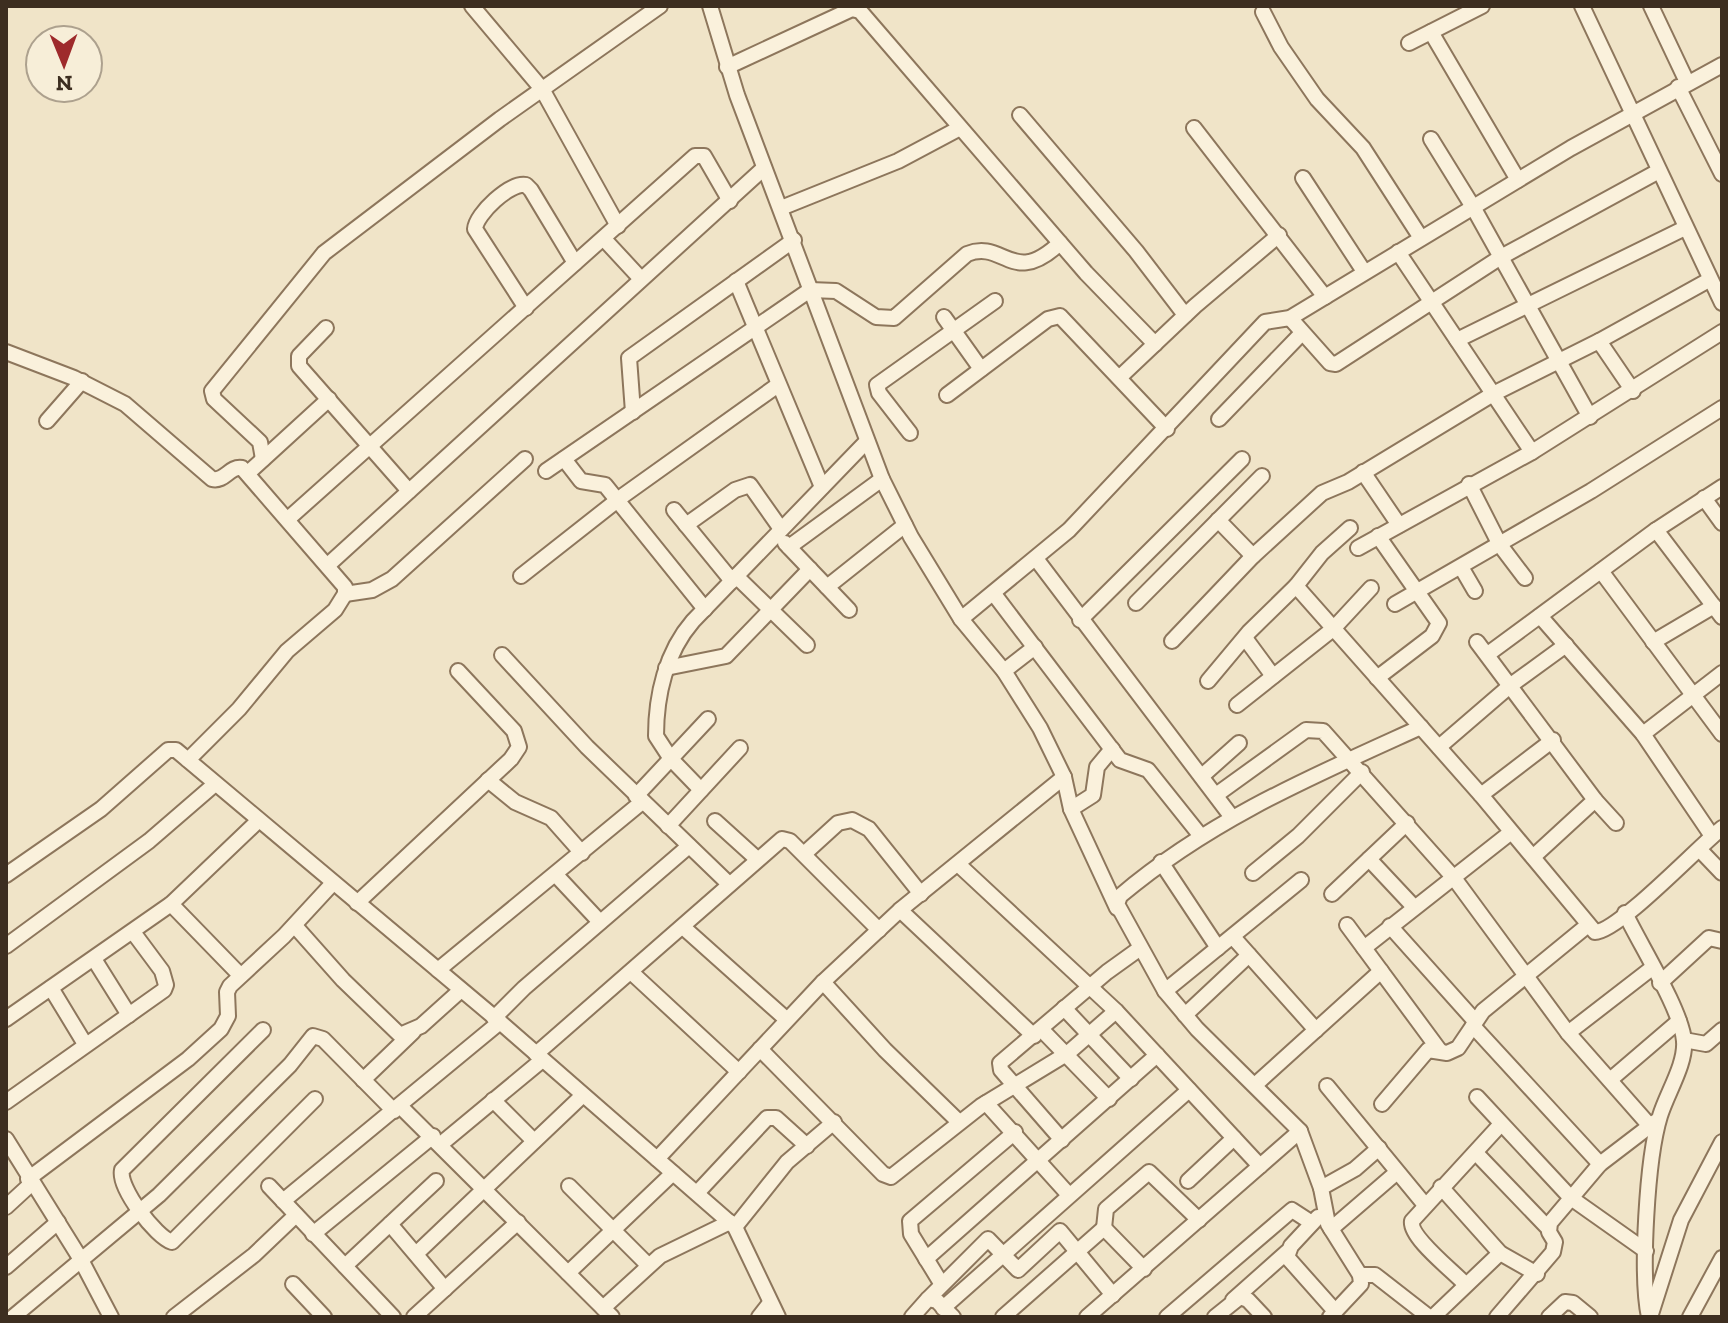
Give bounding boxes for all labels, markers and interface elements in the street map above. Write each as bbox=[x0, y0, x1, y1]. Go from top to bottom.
north arrow bbox=[24, 24, 104, 104]
text: N bbox=[55, 70, 73, 97]

